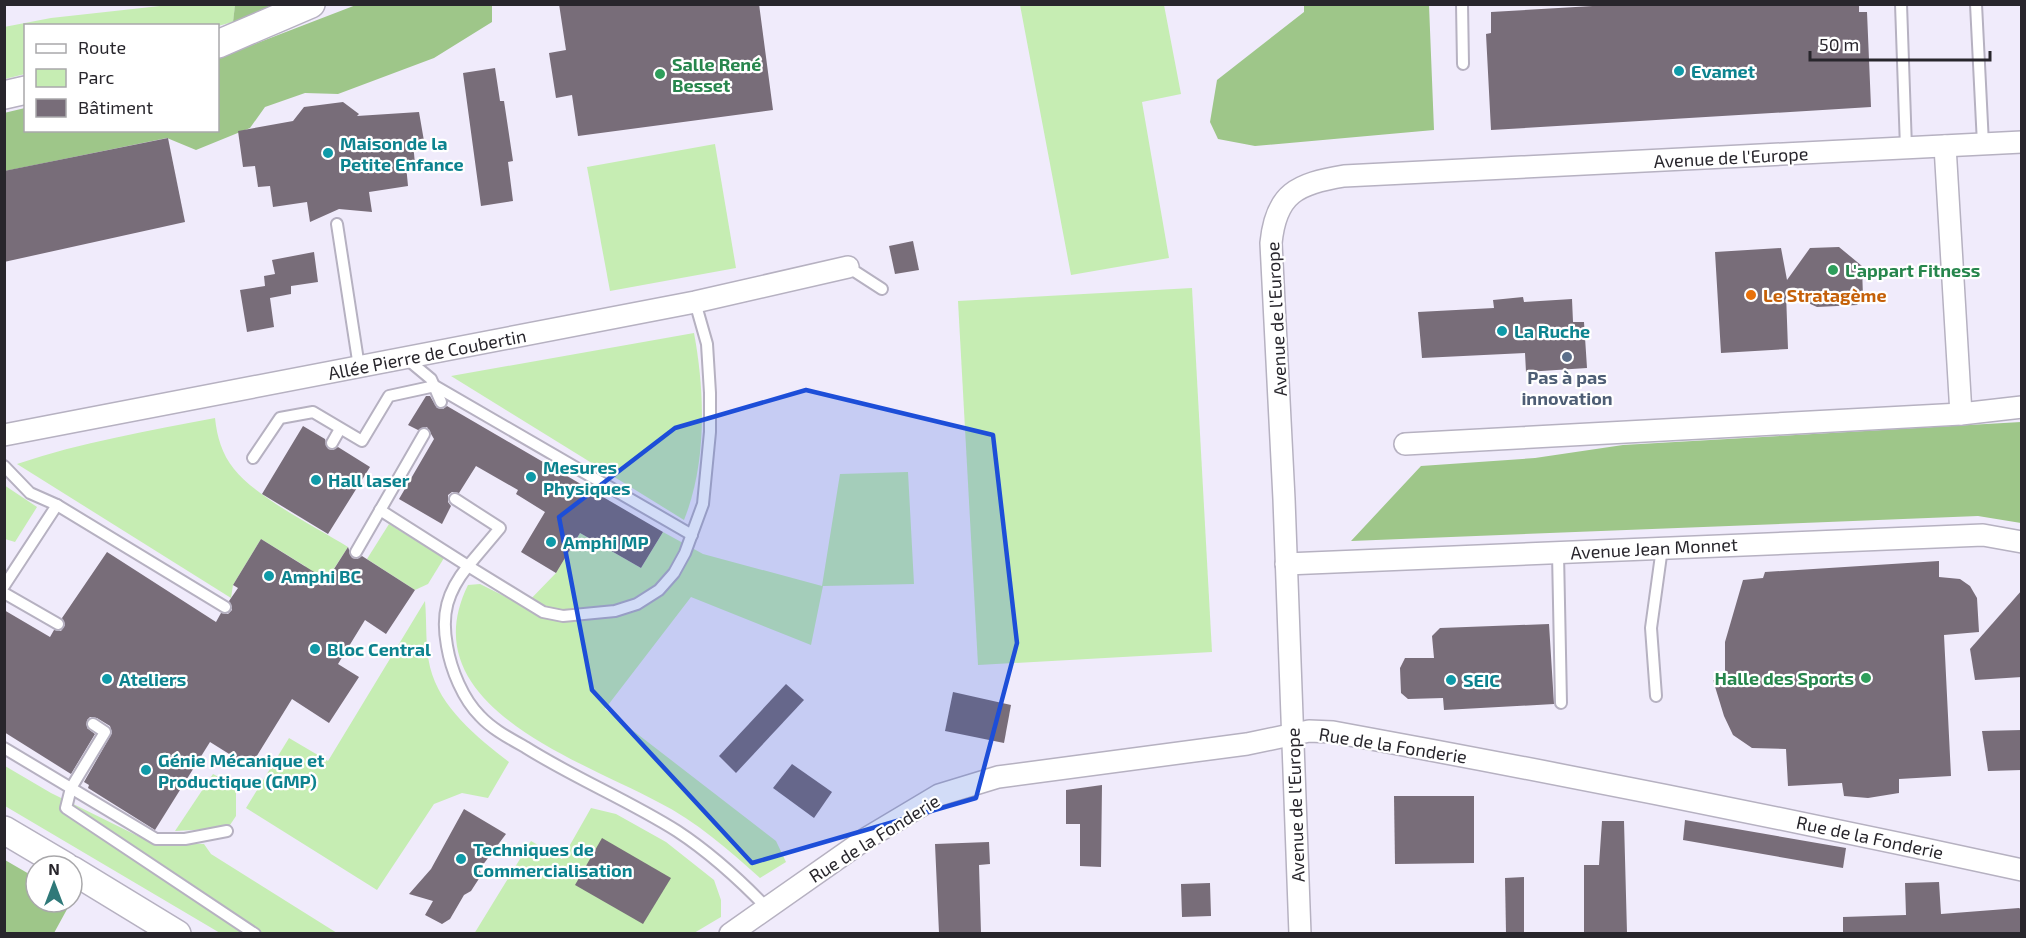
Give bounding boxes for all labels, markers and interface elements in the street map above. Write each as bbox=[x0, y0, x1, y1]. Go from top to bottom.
legend bbox=[24, 24, 219, 132]
scale bar bbox=[1810, 24, 1990, 62]
text: 50 m bbox=[1819, 33, 1859, 55]
text: Route bbox=[78, 36, 126, 58]
place label: Salle René Besset bbox=[672, 53, 761, 96]
place label: Evamet bbox=[1691, 60, 1756, 82]
marker: Evamet bbox=[1672, 64, 1686, 78]
text: Parc bbox=[78, 66, 114, 88]
marker: Salle René Besset bbox=[653, 67, 667, 81]
text: Bâtiment bbox=[78, 96, 153, 118]
place label: Maison de la Petite Enfance bbox=[340, 132, 464, 175]
street label: Avenue de l'Europe bbox=[1653, 142, 1809, 172]
marker: Maison de la Petite Enfance bbox=[321, 146, 335, 160]
street label: Avenue de l'Europe bbox=[1261, 241, 1291, 397]
place label: L'appart Fitness bbox=[1845, 259, 1980, 281]
marker: L'appart Fitness bbox=[1826, 263, 1840, 277]
place label: Le Stratagème bbox=[1763, 284, 1887, 306]
marker: Le Stratagème bbox=[1744, 288, 1758, 302]
place label: La Ruche bbox=[1514, 320, 1590, 342]
street label: Allée Pierre de Coubertin bbox=[326, 324, 528, 384]
marker: La Ruche bbox=[1495, 324, 1509, 338]
marker: Pas à pas innovation bbox=[1560, 350, 1574, 364]
place label: Pas à pas innovation bbox=[1521, 366, 1613, 409]
place label: Mesures Physiques bbox=[543, 456, 631, 499]
place label: Hall laser bbox=[328, 469, 410, 491]
marker: Mesures Physiques bbox=[524, 470, 538, 484]
marker: Hall laser bbox=[309, 473, 323, 487]
place label: Amphi MP bbox=[563, 531, 649, 553]
street label: Avenue Jean Monnet bbox=[1570, 533, 1738, 563]
marker: Amphi MP bbox=[544, 535, 558, 549]
place label: Amphi BC bbox=[281, 565, 362, 587]
marker: Amphi BC bbox=[262, 569, 276, 583]
place label: Bloc Central bbox=[327, 638, 431, 660]
marker: Bloc Central bbox=[308, 642, 322, 656]
place label: Halle des Sports bbox=[1715, 667, 1854, 689]
place label: Ateliers bbox=[119, 668, 186, 690]
place label: SEIC bbox=[1463, 669, 1500, 691]
marker: Halle des Sports bbox=[1859, 671, 1873, 685]
marker: Ateliers bbox=[100, 672, 114, 686]
marker: SEIC bbox=[1444, 673, 1458, 687]
street label: Rue de la Fonderie bbox=[1317, 722, 1469, 768]
street label: Avenue de l'Europe bbox=[1281, 727, 1309, 883]
place label: Génie Mécanique et Productique (GMP) bbox=[158, 749, 325, 792]
marker: Génie Mécanique et Productique (GMP) bbox=[139, 763, 153, 777]
street label: Rue de la Fonderie bbox=[805, 789, 943, 887]
street label: Rue de la Fonderie bbox=[1794, 811, 1946, 863]
place label: Techniques de Commercialisation bbox=[473, 838, 632, 881]
marker: Techniques de Commercialisation bbox=[454, 852, 468, 866]
north arrow bbox=[24, 854, 84, 914]
text: N bbox=[48, 859, 60, 878]

